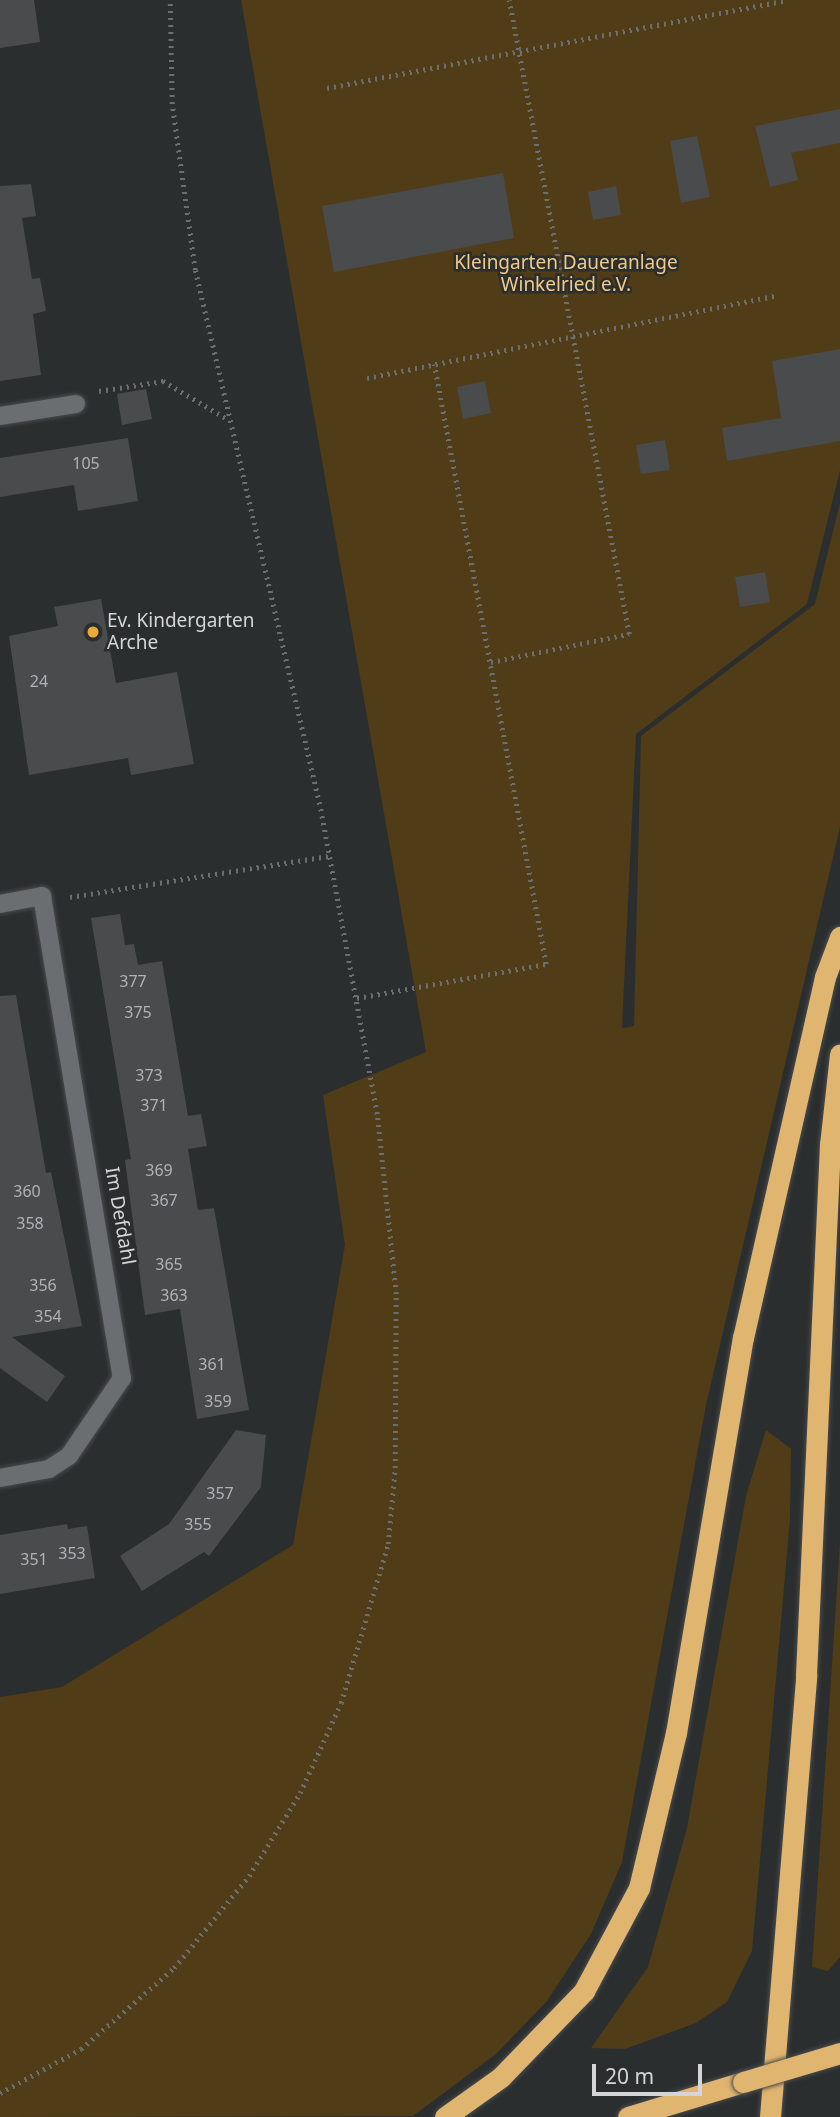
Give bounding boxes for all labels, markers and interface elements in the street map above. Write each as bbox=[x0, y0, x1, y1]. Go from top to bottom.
park label: Kleingarten Daueranlage Winkelried e.V. bbox=[454, 252, 678, 296]
house number: 105 bbox=[72, 453, 100, 473]
place label: Ev. Kindergarten Arche bbox=[107, 610, 254, 654]
marker: Ev. Kindergarten Arche bbox=[85, 624, 101, 640]
house number: 24 bbox=[30, 671, 48, 691]
house number: 377 bbox=[119, 971, 147, 991]
house number: 375 bbox=[124, 1002, 152, 1022]
house number: 373 bbox=[135, 1065, 163, 1085]
house number: 371 bbox=[140, 1095, 168, 1115]
house number: 369 bbox=[145, 1160, 173, 1180]
street label: Im Defdahl bbox=[100, 1165, 140, 1267]
house number: 360 bbox=[13, 1181, 41, 1201]
house number: 367 bbox=[150, 1190, 178, 1210]
house number: 358 bbox=[16, 1213, 44, 1233]
house number: 365 bbox=[155, 1254, 183, 1274]
house number: 356 bbox=[29, 1275, 57, 1295]
house number: 363 bbox=[160, 1285, 188, 1305]
house number: 354 bbox=[34, 1306, 62, 1326]
house number: 361 bbox=[198, 1354, 226, 1374]
house number: 359 bbox=[204, 1391, 232, 1411]
house number: 357 bbox=[206, 1483, 234, 1503]
house number: 355 bbox=[184, 1514, 212, 1534]
house number: 353 bbox=[58, 1543, 86, 1563]
house number: 351 bbox=[20, 1549, 48, 1569]
scale bar bbox=[595, 2050, 705, 2094]
text: 20 m bbox=[605, 2062, 654, 2090]

